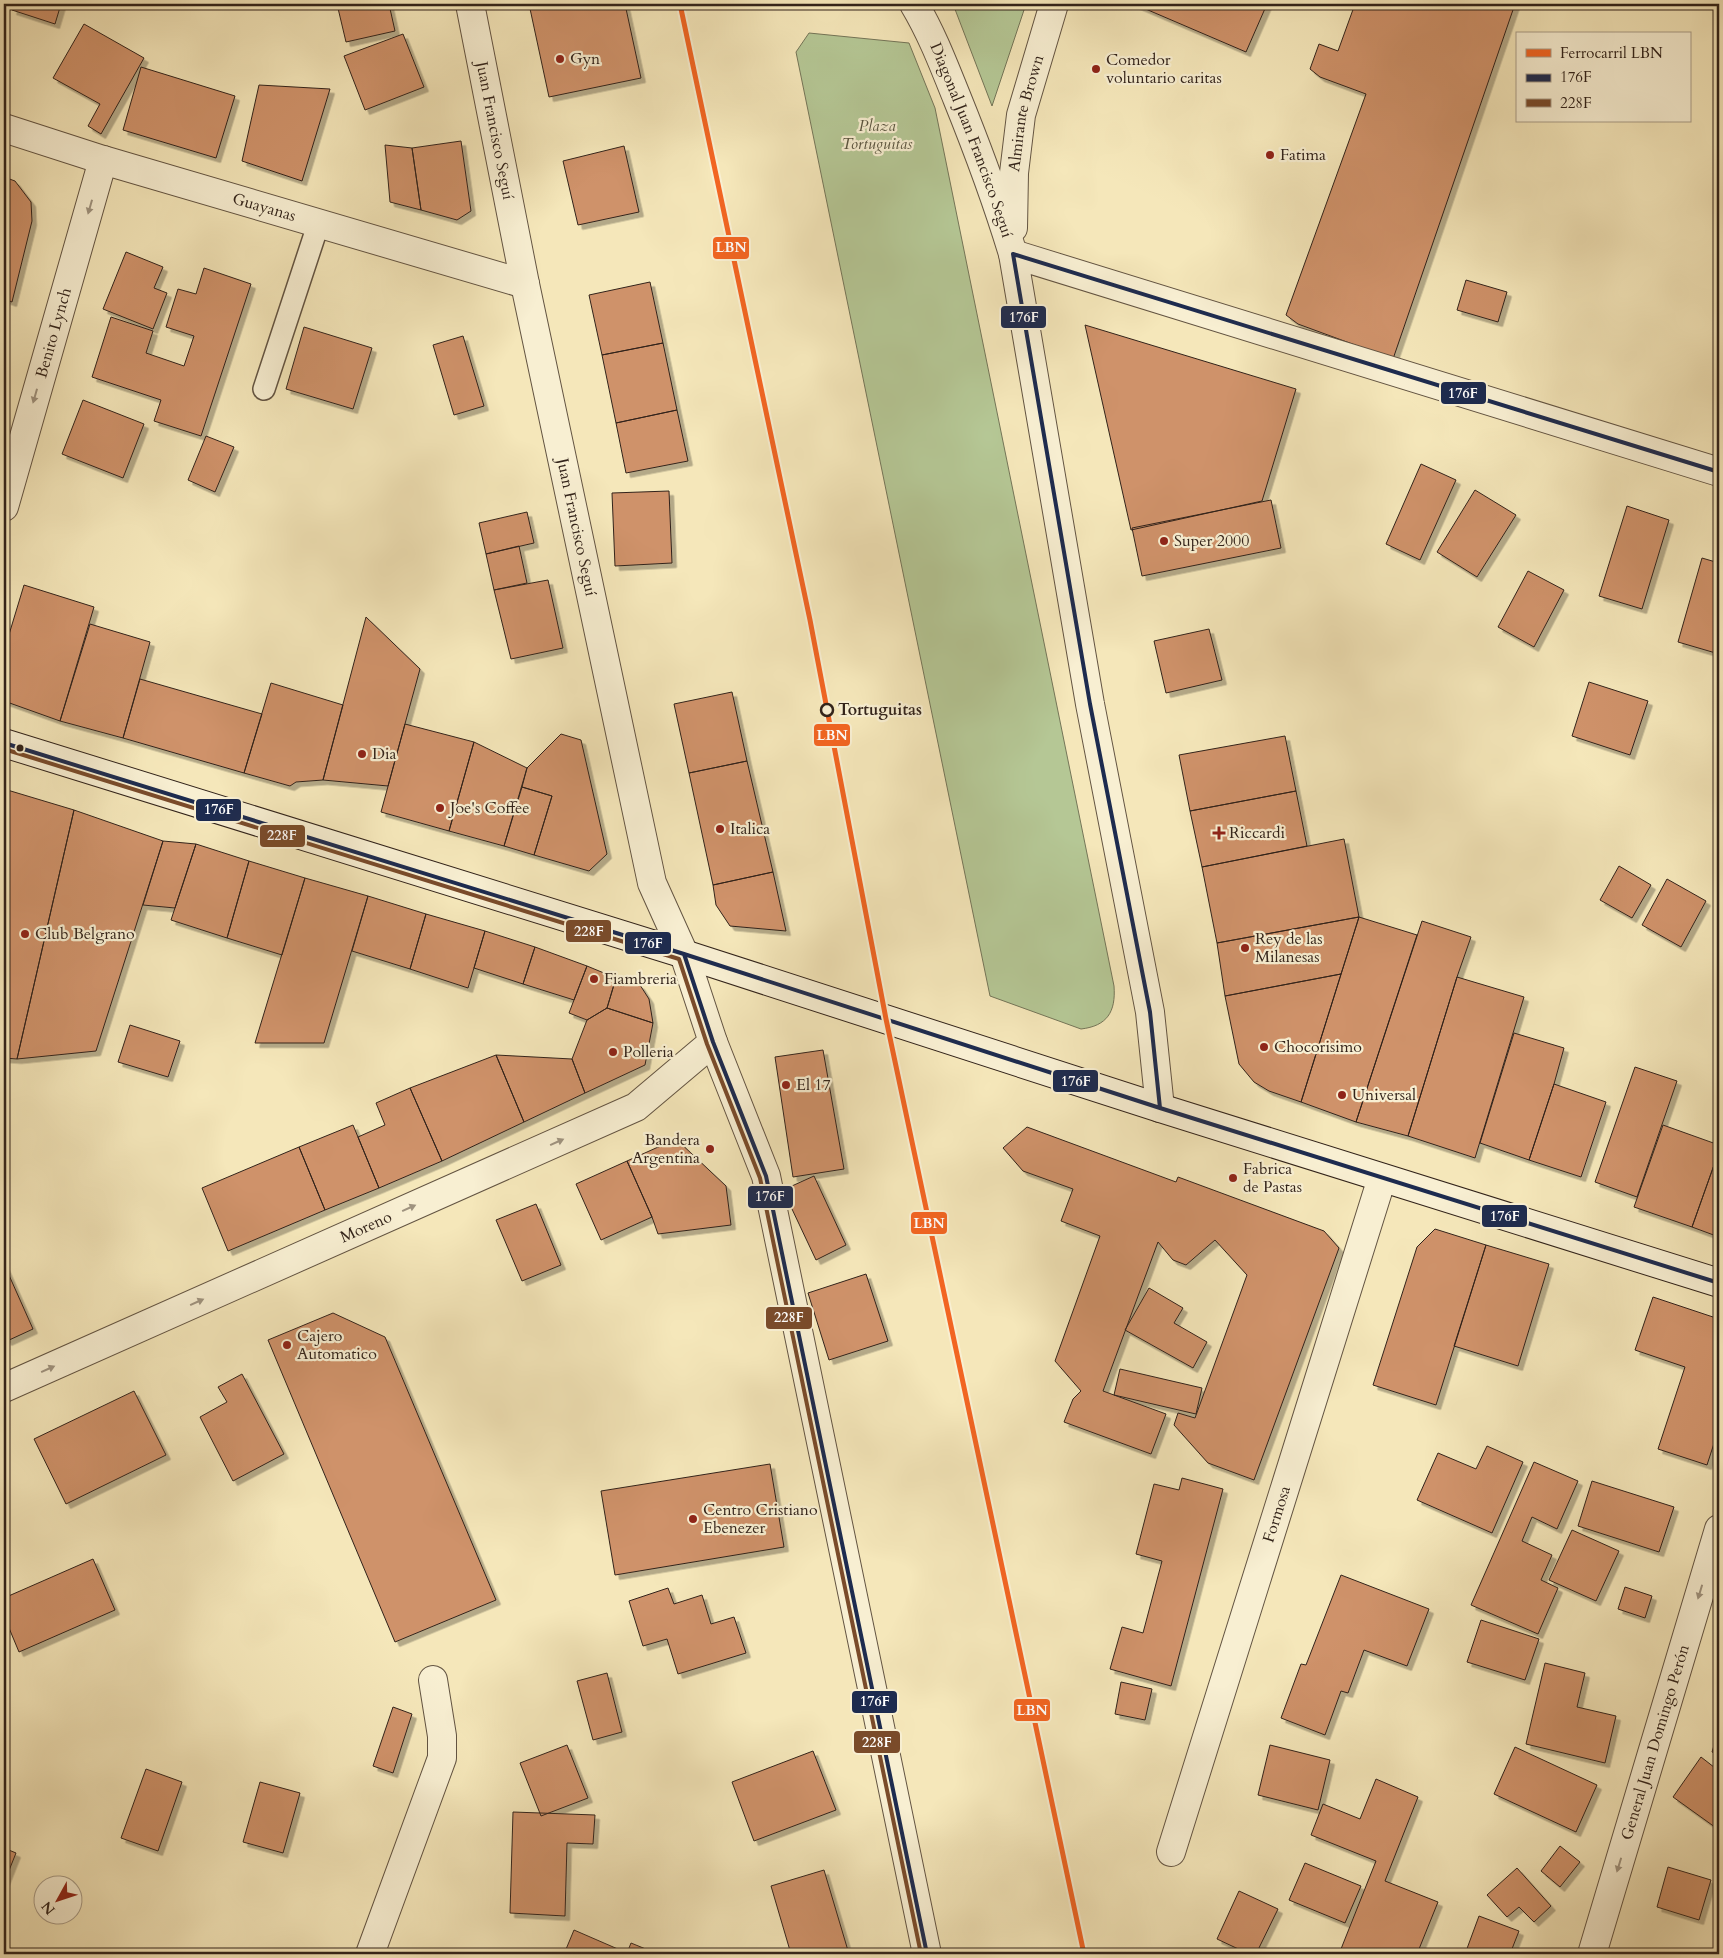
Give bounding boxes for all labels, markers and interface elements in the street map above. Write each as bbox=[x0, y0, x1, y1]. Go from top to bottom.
legend bbox=[1516, 32, 1690, 122]
street label: Diagonal Juan Francisco Seguí bbox=[924, 39, 1018, 241]
text: Ferrocarril LBN bbox=[1560, 43, 1663, 63]
place label: Gyn bbox=[570, 48, 600, 70]
place label: Comedor voluntario caritas bbox=[1106, 49, 1222, 89]
street label: Almirante Brown bbox=[1003, 52, 1049, 173]
marker: Gyn bbox=[554, 53, 566, 65]
street label: Juan Francisco Seguí bbox=[470, 58, 519, 202]
marker: Comedor voluntario caritas bbox=[1090, 63, 1102, 75]
text: 176F bbox=[1560, 67, 1592, 87]
text: 228F bbox=[1560, 93, 1592, 113]
park label: Plaza Tortuguitas bbox=[842, 115, 913, 155]
place label: Fatima bbox=[1280, 144, 1326, 166]
marker: Fatima bbox=[1264, 149, 1276, 161]
street label: Guayanas bbox=[230, 188, 298, 227]
one-way arrow bbox=[85, 199, 93, 214]
line badge: LBN bbox=[712, 236, 750, 260]
text: LBN bbox=[715, 238, 747, 257]
street label: Benito Lynch bbox=[30, 285, 77, 381]
line badge: 176F bbox=[1000, 305, 1047, 329]
text: 176F bbox=[1009, 308, 1039, 327]
line badge: 176F bbox=[1440, 381, 1487, 405]
text: 176F bbox=[1448, 384, 1478, 403]
one-way arrow bbox=[31, 389, 39, 404]
street label: Juan Francisco Seguí bbox=[551, 454, 602, 599]
place label: Super 2000 bbox=[1174, 530, 1250, 552]
marker: Super 2000 bbox=[1158, 535, 1170, 547]
place label: Tortuguitas bbox=[838, 699, 922, 721]
marker: Tortuguitas bbox=[820, 703, 834, 717]
line badge: LBN bbox=[813, 723, 851, 747]
text: LBN bbox=[816, 726, 848, 745]
unlabelled marker bbox=[15, 743, 25, 753]
place label: Dia bbox=[372, 743, 397, 765]
marker: Dia bbox=[356, 748, 368, 760]
place label: Joe's Coffee bbox=[448, 797, 530, 819]
line badge: 176F bbox=[195, 798, 242, 822]
text: 176F bbox=[204, 800, 234, 819]
marker: Joe's Coffee bbox=[434, 802, 446, 814]
place label: Italica bbox=[730, 818, 770, 840]
place label: Riccardi bbox=[1229, 822, 1285, 844]
marker: Italica bbox=[714, 823, 726, 835]
line badge: 228F bbox=[259, 824, 306, 848]
text: 228F bbox=[267, 826, 297, 845]
marker: Riccardi bbox=[1213, 827, 1225, 839]
line badge: 228F bbox=[565, 919, 612, 943]
text: 228F bbox=[574, 922, 604, 941]
place label: Club Belgrano bbox=[35, 923, 135, 945]
marker: Club Belgrano bbox=[19, 928, 31, 940]
place label: Rey de las Milanesas bbox=[1255, 928, 1323, 968]
line badge: 176F bbox=[624, 931, 672, 955]
text: 176F bbox=[633, 934, 663, 953]
marker: Rey de las Milanesas bbox=[1239, 942, 1251, 954]
place label: Fiambreria bbox=[604, 968, 677, 990]
marker: Fiambreria bbox=[588, 973, 600, 985]
place label: Chocorisimo bbox=[1274, 1036, 1362, 1058]
place label: Polleria bbox=[623, 1041, 674, 1063]
marker: Chocorisimo bbox=[1258, 1041, 1270, 1053]
marker: Polleria bbox=[607, 1046, 619, 1058]
line badge: 176F bbox=[1052, 1069, 1099, 1093]
text: 176F bbox=[1061, 1072, 1091, 1091]
place label: El 17 bbox=[796, 1074, 831, 1096]
marker: El 17 bbox=[780, 1079, 792, 1091]
place label: Universal bbox=[1352, 1084, 1416, 1106]
marker: Universal bbox=[1336, 1089, 1348, 1101]
place label: Bandera Argentina bbox=[632, 1129, 700, 1169]
one-way arrow bbox=[550, 1137, 564, 1145]
marker: Bandera Argentina bbox=[704, 1143, 716, 1155]
place label: Fabrica de Pastas bbox=[1243, 1158, 1302, 1198]
marker: Fabrica de Pastas bbox=[1227, 1172, 1239, 1184]
line badge: 176F bbox=[747, 1185, 794, 1209]
text: 176F bbox=[755, 1187, 785, 1206]
one-way arrow bbox=[402, 1203, 416, 1211]
line badge: 176F bbox=[1481, 1204, 1528, 1228]
street label: Moreno bbox=[336, 1206, 396, 1248]
text: 176F bbox=[1490, 1207, 1520, 1226]
line badge: LBN bbox=[910, 1211, 948, 1235]
text: LBN bbox=[913, 1214, 945, 1233]
one-way arrow bbox=[190, 1298, 204, 1306]
line badge: 228F bbox=[765, 1306, 813, 1330]
text: 228F bbox=[774, 1308, 804, 1327]
place label: Cajero Automatico bbox=[297, 1325, 377, 1365]
marker: Cajero Automatico bbox=[281, 1339, 293, 1351]
one-way arrow bbox=[41, 1364, 55, 1372]
street label: Formosa bbox=[1258, 1483, 1296, 1545]
place label: Centro Cristiano Ebenezer bbox=[703, 1499, 818, 1539]
marker: Centro Cristiano Ebenezer bbox=[687, 1513, 699, 1525]
one-way arrow bbox=[1696, 1585, 1704, 1600]
street label: General Juan Domingo Perón bbox=[1616, 1642, 1695, 1843]
line badge: 176F bbox=[851, 1690, 898, 1714]
text: 176F bbox=[860, 1692, 890, 1711]
line badge: LBN bbox=[1013, 1698, 1051, 1722]
text: LBN bbox=[1016, 1701, 1048, 1720]
line badge: 228F bbox=[853, 1730, 901, 1754]
text: 228F bbox=[862, 1733, 892, 1752]
one-way arrow bbox=[1614, 1858, 1622, 1873]
north arrow bbox=[32, 1876, 82, 1926]
text: N bbox=[37, 1897, 60, 1919]

